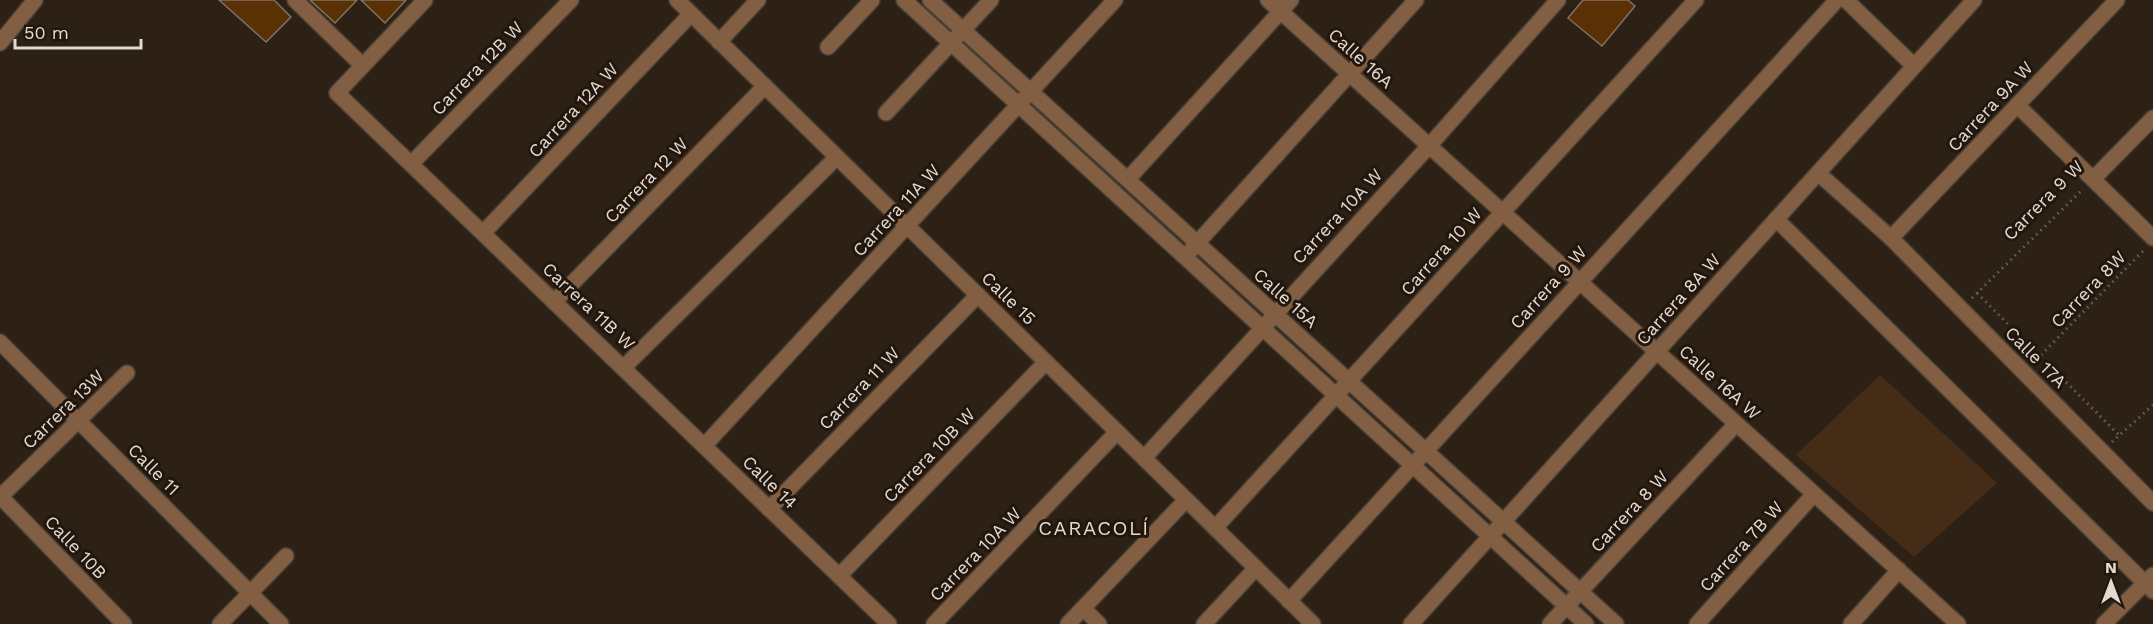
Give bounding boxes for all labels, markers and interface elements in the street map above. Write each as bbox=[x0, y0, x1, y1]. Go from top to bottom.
scale bar bbox=[15, 12, 141, 50]
street label: Carrera 12B W bbox=[427, 17, 527, 119]
text: 50 m bbox=[24, 22, 69, 43]
street label: Calle 16A bbox=[1324, 24, 1398, 93]
street label: Carrera 9A W bbox=[1943, 57, 2037, 155]
street label: Carrera 12A W bbox=[524, 58, 622, 162]
street label: Carrera 12 W bbox=[600, 133, 692, 227]
street label: Carrera 9 W bbox=[1999, 156, 2087, 244]
street label: Carrera 11A W bbox=[848, 160, 944, 260]
street label: Carrera 10A W bbox=[1288, 164, 1386, 268]
street label: Carrera 10 W bbox=[1396, 203, 1486, 299]
street label: Carrera 9 W bbox=[1505, 241, 1591, 333]
street label: Carrera 8W bbox=[2046, 246, 2130, 332]
street label: Carrera 8A W bbox=[1632, 249, 1724, 349]
street label: Carrera 11B W bbox=[538, 258, 640, 354]
street label: Calle 15A bbox=[1250, 264, 1323, 332]
street label: Calle 15 bbox=[978, 267, 1040, 329]
street label: Calle 17A bbox=[2001, 322, 2071, 392]
street label: Calle 16A W bbox=[1675, 340, 1765, 424]
street label: Carrera 11 W bbox=[814, 342, 904, 434]
street label: Carrera 13W bbox=[18, 365, 108, 453]
street label: Carrera 10B W bbox=[879, 403, 979, 507]
street label: Calle 11 bbox=[124, 439, 184, 499]
street label: Calle 14 bbox=[738, 451, 802, 513]
street label: Carrera 8 W bbox=[1586, 466, 1672, 556]
street label: Carrera 7B W bbox=[1695, 496, 1787, 596]
street label: Carrera 10A W bbox=[925, 503, 1025, 605]
street label: Calle 10B bbox=[41, 511, 111, 583]
district label: CARACOLÍ bbox=[1038, 516, 1150, 540]
north arrow bbox=[2081, 552, 2141, 612]
text: N bbox=[2105, 558, 2117, 577]

